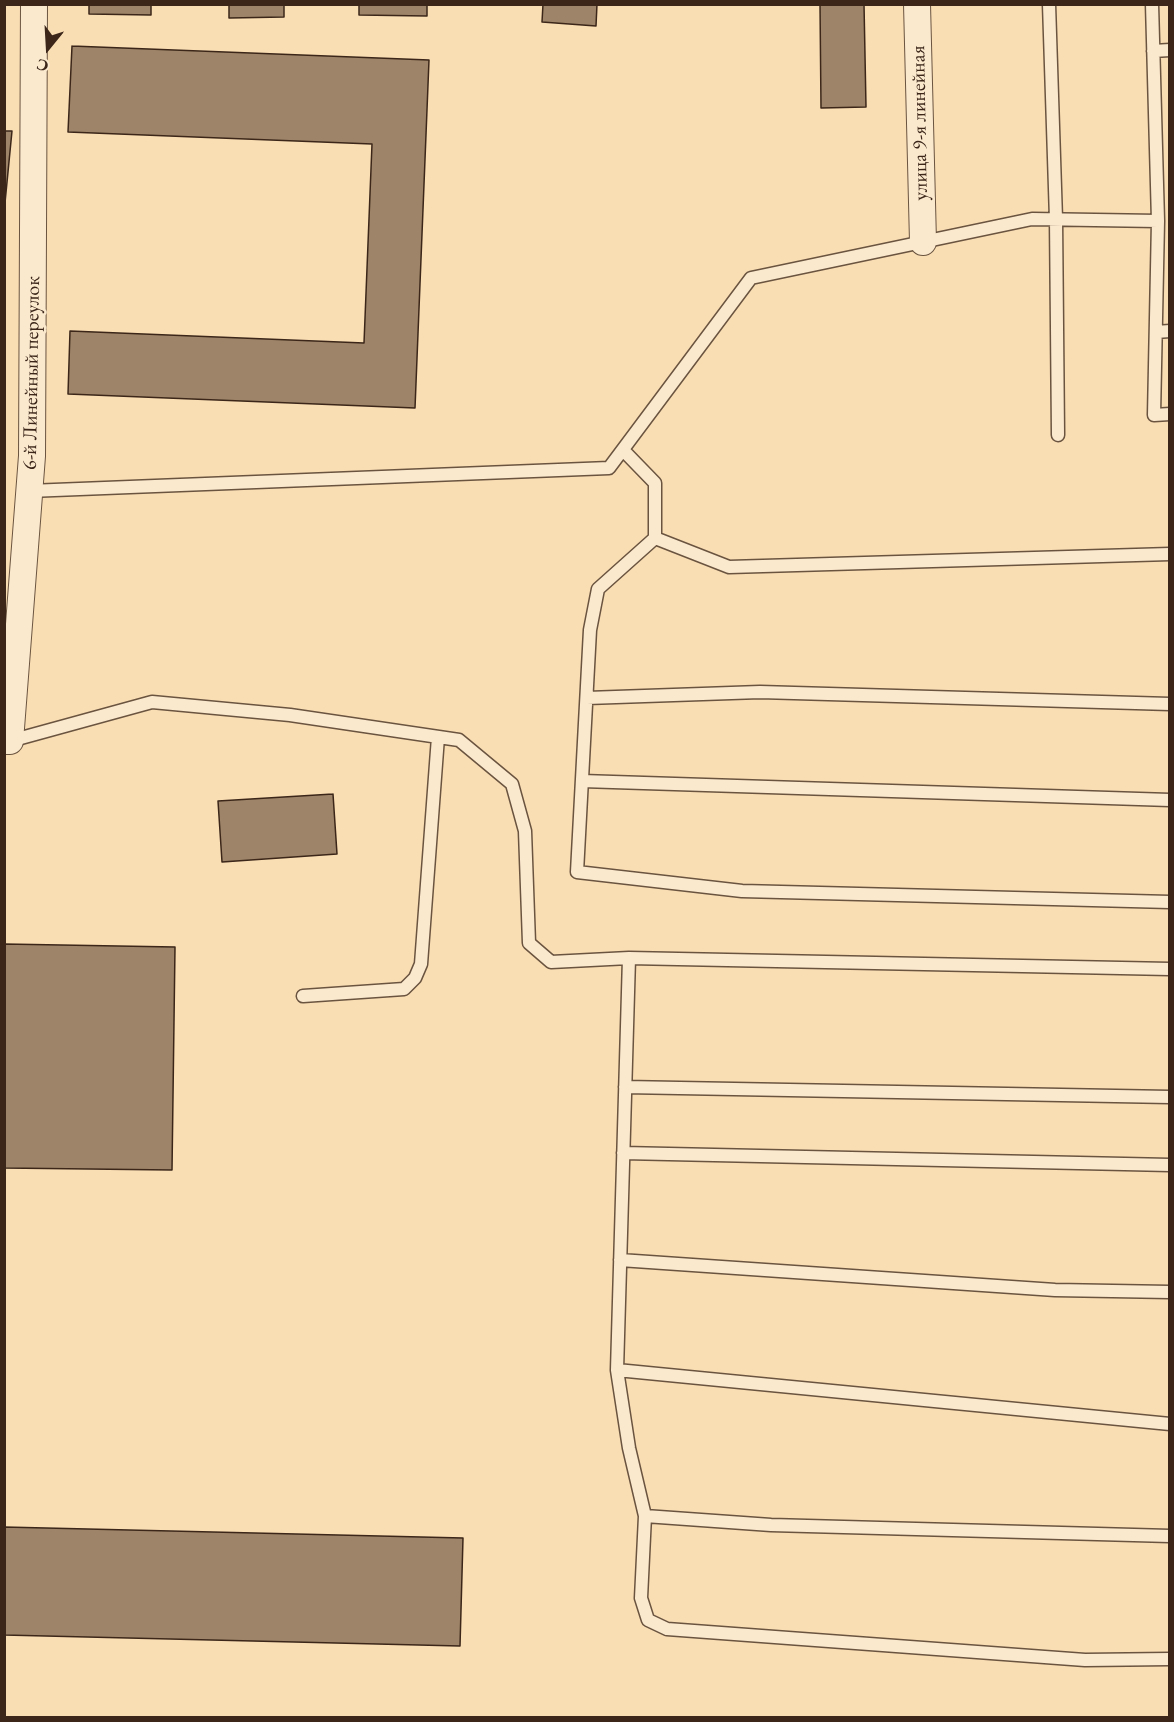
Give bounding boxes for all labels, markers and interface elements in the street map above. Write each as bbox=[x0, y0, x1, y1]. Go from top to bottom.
north arrow bbox=[18, 18, 78, 78]
street label: улица 9-я линейная bbox=[907, 45, 933, 201]
text: С bbox=[34, 54, 51, 77]
street label: 6-й Линейный переулок bbox=[18, 276, 46, 470]

